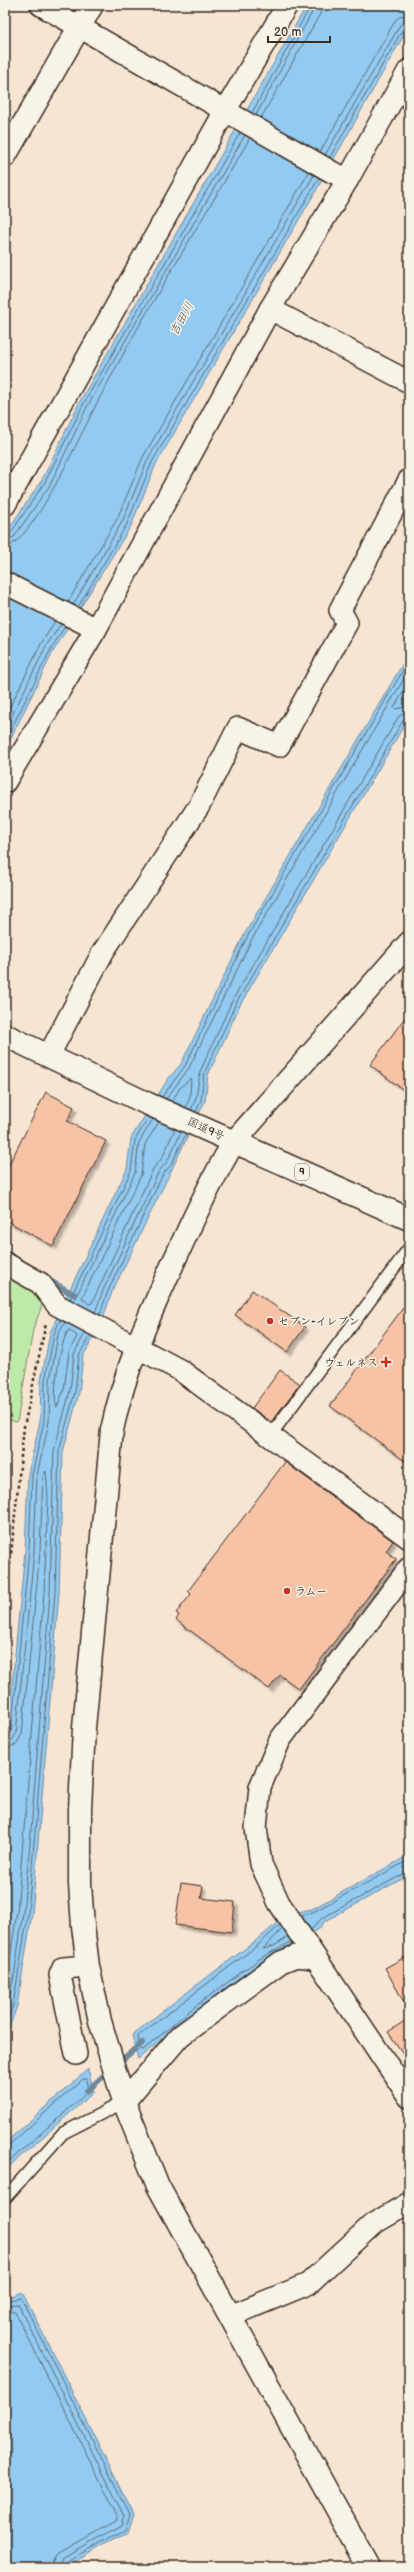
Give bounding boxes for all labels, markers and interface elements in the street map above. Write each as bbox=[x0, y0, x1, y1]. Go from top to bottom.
scale bar bbox=[268, 18, 330, 44]
text: 20 m bbox=[274, 25, 301, 40]
water label: 吉田川 bbox=[167, 300, 197, 338]
street label: 国道9号 bbox=[185, 1115, 227, 1143]
road number: 9 bbox=[295, 1164, 309, 1180]
place label: セブン-イレブン bbox=[278, 1315, 360, 1328]
marker: セブン-イレブン bbox=[265, 1316, 275, 1326]
place label: ウェルネス bbox=[324, 1356, 378, 1369]
marker: ウェルネス bbox=[381, 1357, 391, 1367]
place label: ラムー bbox=[295, 1585, 327, 1598]
marker: ラムー bbox=[282, 1586, 292, 1596]

